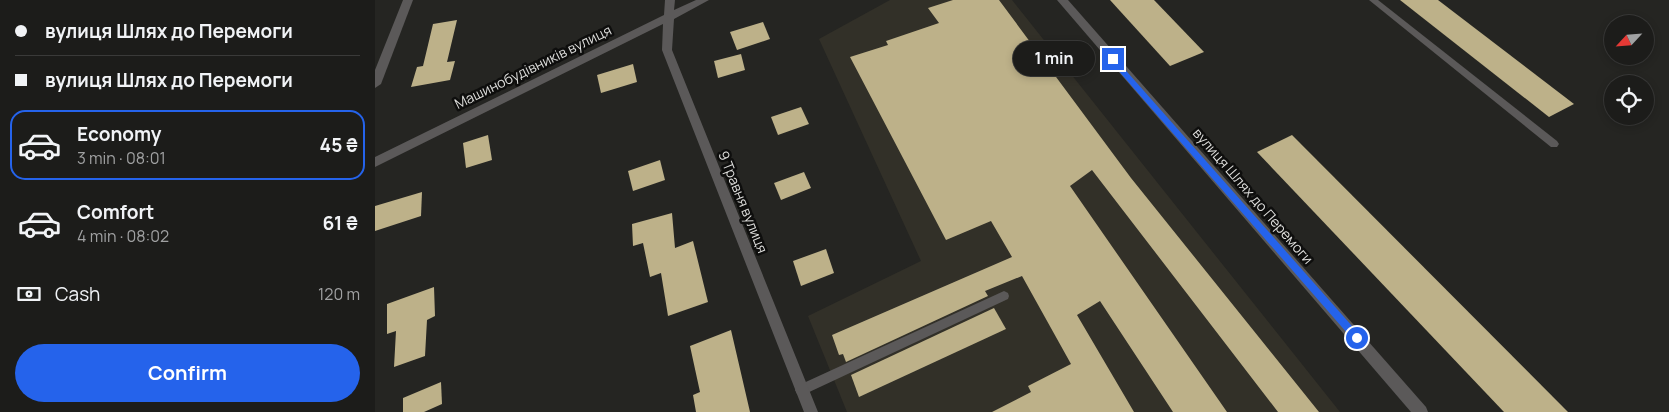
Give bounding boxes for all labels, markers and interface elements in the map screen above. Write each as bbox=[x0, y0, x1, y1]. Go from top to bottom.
north arrow bbox=[1604, 15, 1654, 65]
map controls bbox=[1604, 15, 1654, 125]
text: вулиця Шлях до Перемоги bbox=[45, 18, 293, 44]
street label: Машинобудівників вулиця bbox=[451, 20, 615, 113]
callout: 1 min bbox=[1013, 42, 1095, 76]
text: 1 min bbox=[1034, 47, 1074, 69]
route end bbox=[1102, 48, 1124, 70]
text: вулиця Шлях до Перемоги bbox=[45, 67, 293, 93]
button: locate bbox=[1604, 75, 1654, 125]
text: Economy bbox=[77, 121, 161, 147]
icon: car bbox=[17, 123, 62, 168]
street label: вулиця Шлях до Перемоги bbox=[1189, 124, 1318, 268]
text: 45 ₴ bbox=[320, 132, 358, 158]
text: 3 min · 08:01 bbox=[77, 147, 166, 169]
street label: 9 Травня вулиця bbox=[714, 148, 773, 256]
text: Comfort bbox=[77, 199, 154, 225]
icon: car bbox=[17, 201, 62, 246]
text: 61 ₴ bbox=[322, 210, 358, 236]
text: 4 min · 08:02 bbox=[77, 225, 169, 247]
icon: cash bbox=[15, 280, 43, 308]
text: Cash bbox=[55, 281, 100, 307]
text: 120 m bbox=[318, 283, 360, 305]
route start bbox=[1346, 327, 1368, 349]
button: Confirm bbox=[15, 344, 360, 402]

